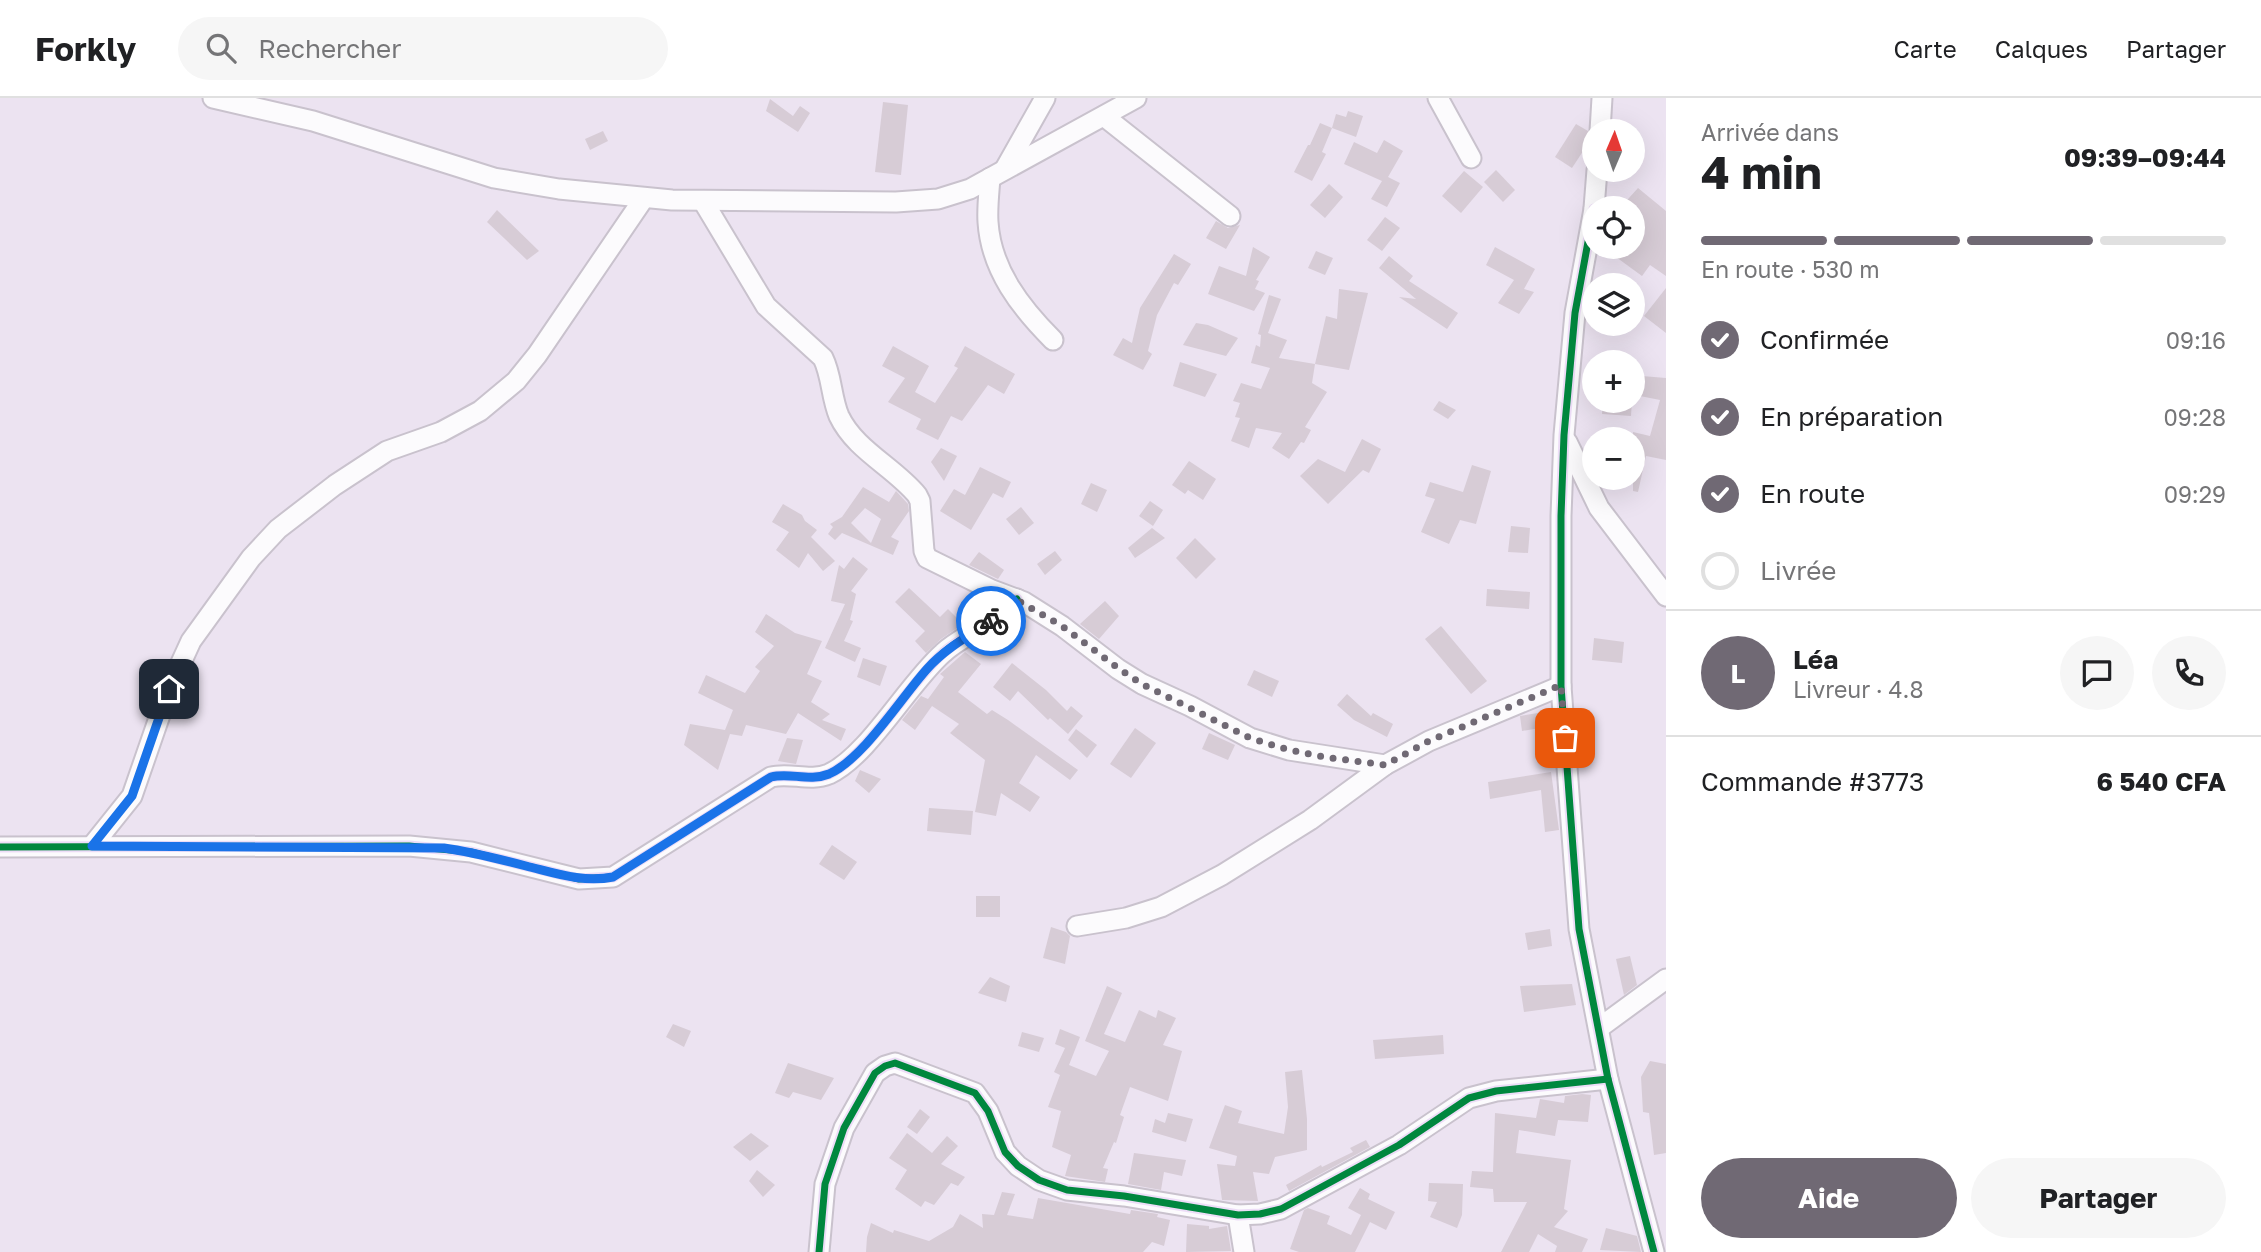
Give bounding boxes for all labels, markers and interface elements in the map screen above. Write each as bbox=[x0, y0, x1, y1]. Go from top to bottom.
search box bbox=[178, 17, 668, 80]
text: Forkly bbox=[35, 29, 136, 68]
icon: search bbox=[202, 29, 240, 67]
text: Rechercher bbox=[258, 33, 401, 64]
text: Carte bbox=[1893, 34, 1957, 63]
text: Calques bbox=[1995, 34, 2088, 63]
text: Partager bbox=[2126, 34, 2226, 63]
text: Arrivée dans bbox=[1701, 118, 1839, 146]
north arrow bbox=[1582, 119, 1645, 182]
map controls bbox=[1582, 119, 1645, 490]
text: 09:39–09:44 bbox=[2064, 142, 2226, 173]
text: 4 min bbox=[1701, 144, 1822, 199]
button: locate bbox=[1582, 196, 1645, 259]
text: En route · 530 m bbox=[1701, 255, 1879, 283]
button: layers bbox=[1582, 273, 1645, 336]
icon: check bbox=[1701, 321, 1739, 359]
text: Confirmée bbox=[1760, 324, 1889, 355]
text: 09:16 bbox=[2166, 326, 2226, 354]
button: + bbox=[1582, 350, 1645, 413]
icon: check bbox=[1701, 398, 1739, 436]
text: En préparation bbox=[1760, 401, 1943, 432]
text: 09:28 bbox=[2164, 403, 2226, 431]
button: − bbox=[1582, 427, 1645, 490]
icon: check bbox=[1701, 475, 1739, 513]
text: En route bbox=[1760, 478, 1865, 509]
text: 09:29 bbox=[2164, 480, 2226, 508]
text: Livrée bbox=[1760, 555, 1836, 586]
courier bbox=[956, 586, 1026, 656]
icon: bike bbox=[972, 602, 1010, 640]
button: chat bbox=[2060, 636, 2134, 710]
button: phone bbox=[2152, 636, 2226, 710]
text: Léa bbox=[1793, 644, 1838, 675]
text: L bbox=[1731, 658, 1745, 689]
pin bbox=[139, 659, 199, 719]
icon: home bbox=[150, 670, 188, 708]
text: Livreur · 4.8 bbox=[1793, 675, 1923, 703]
pin bbox=[1535, 708, 1595, 768]
icon: bag bbox=[1546, 719, 1584, 757]
text: Commande #3773 bbox=[1701, 766, 1924, 797]
text: 6 540 CFA bbox=[2096, 766, 2226, 797]
button: Aide bbox=[1701, 1158, 1957, 1238]
button: Partager bbox=[1971, 1158, 2226, 1238]

